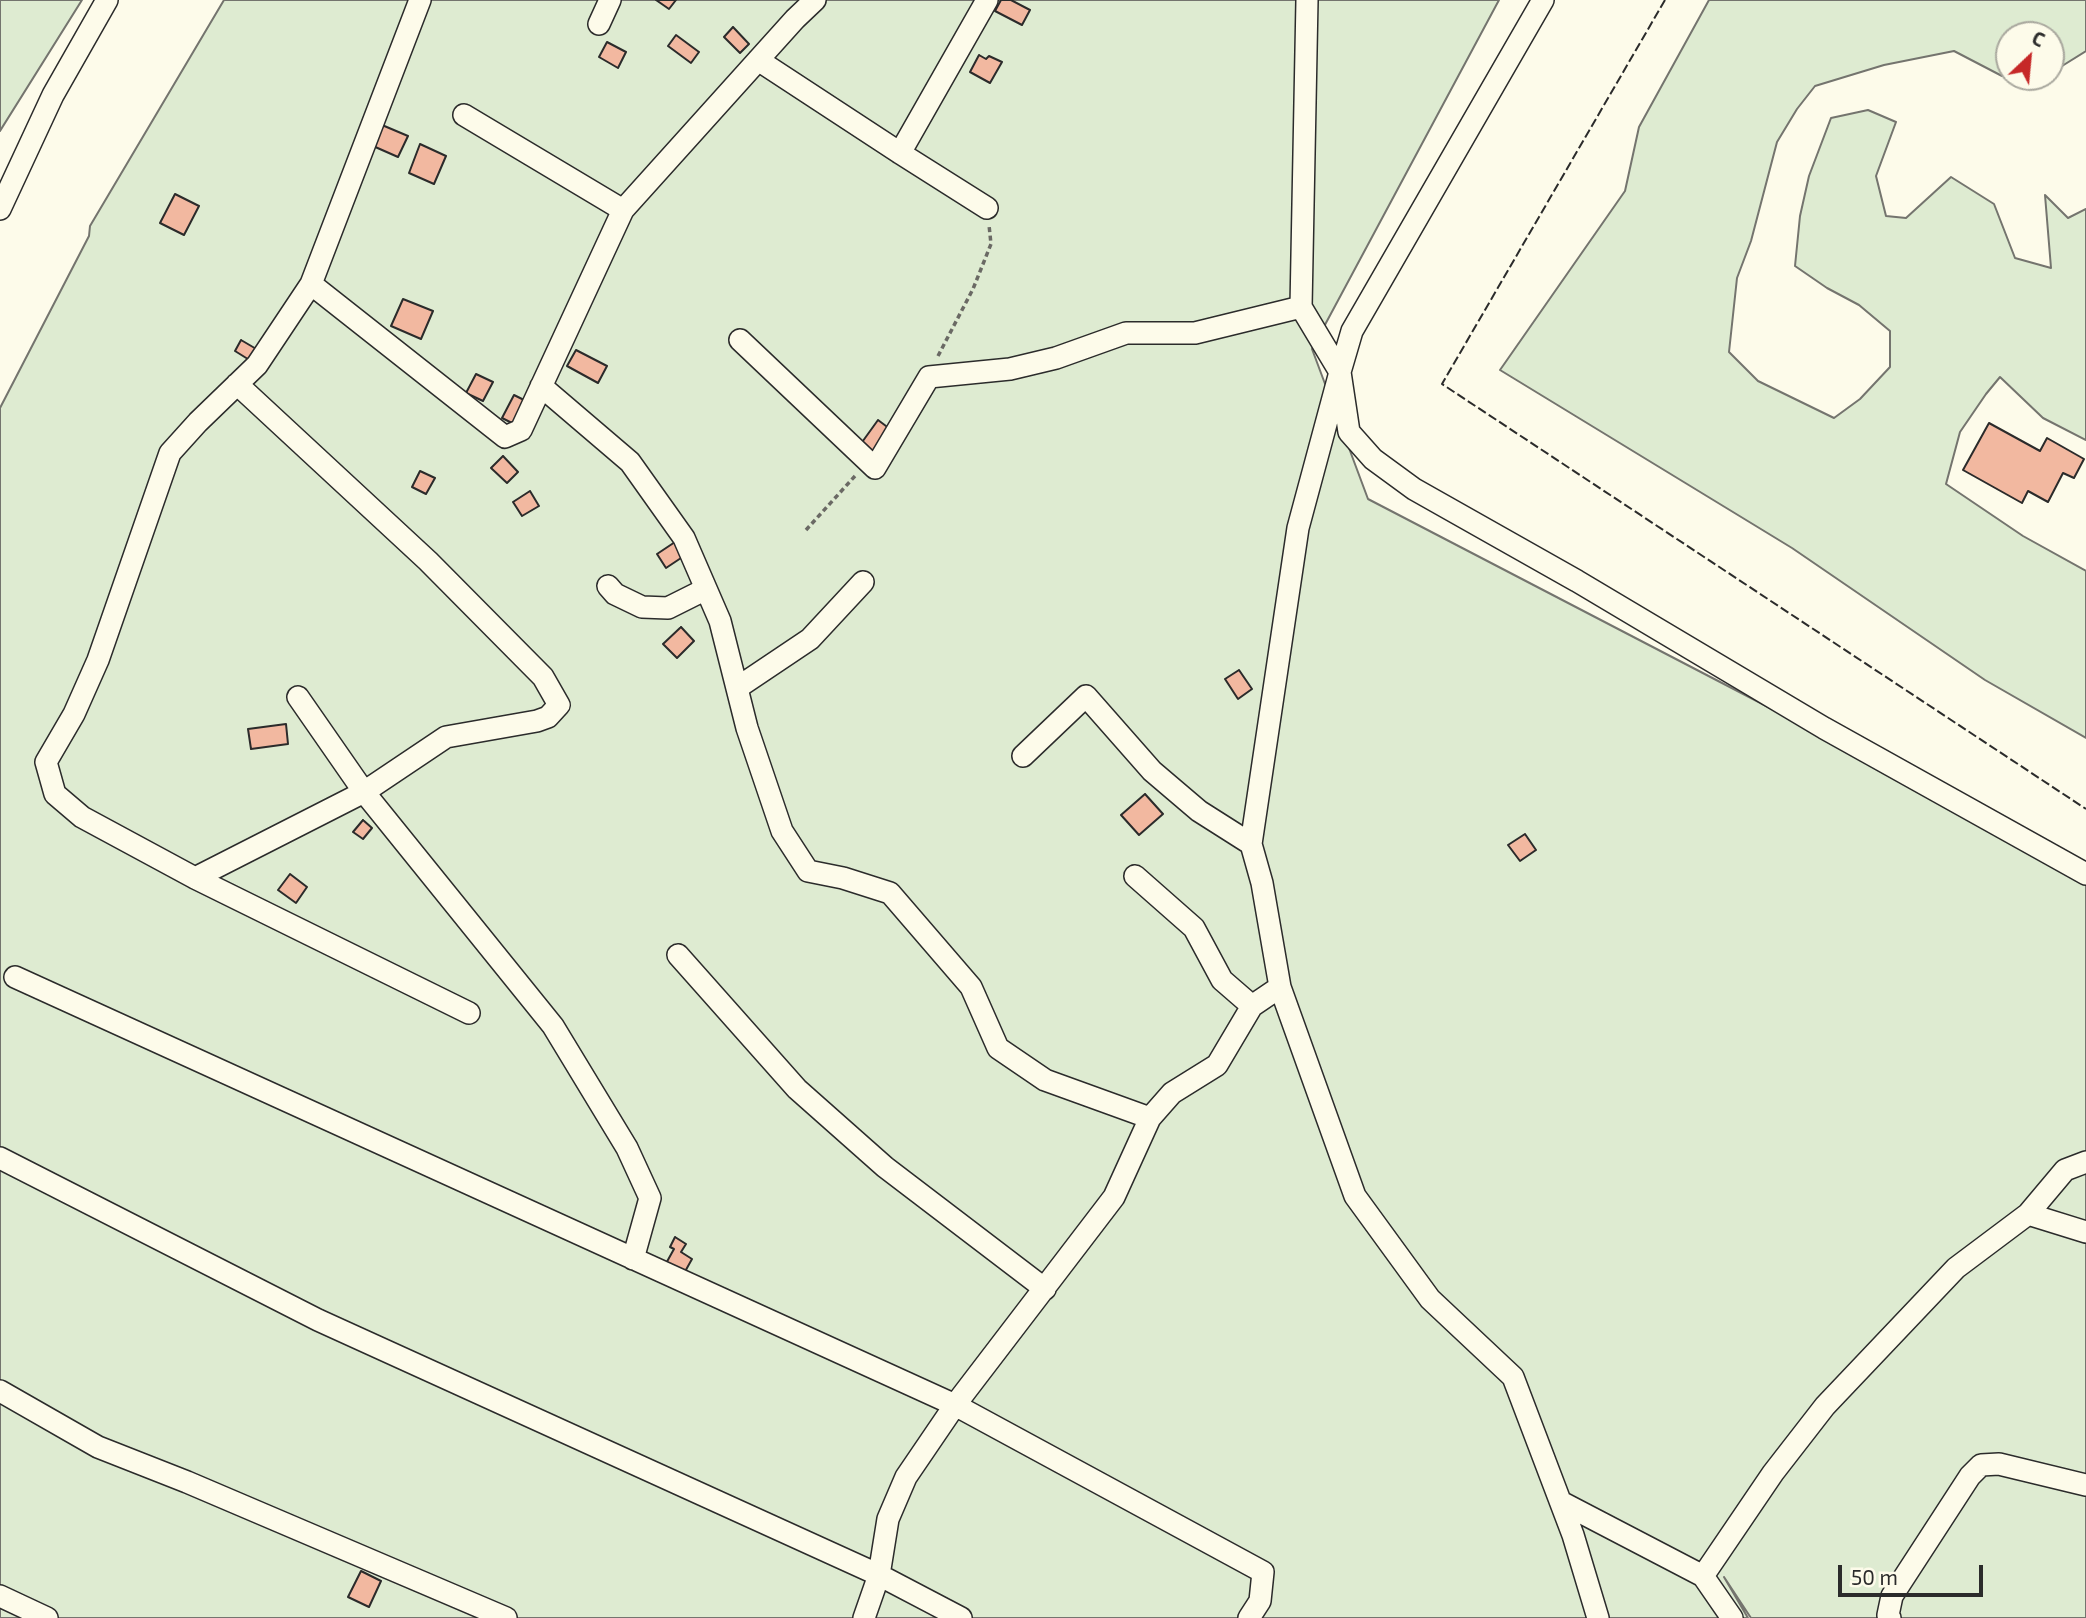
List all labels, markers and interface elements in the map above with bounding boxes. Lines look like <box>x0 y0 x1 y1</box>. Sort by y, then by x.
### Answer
north arrow <box>1995 21 2065 91</box>
text: С <box>2028 26 2049 51</box>
scale bar <box>1841 1552 1986 1596</box>
text: 50 m <box>1851 1564 1898 1589</box>

